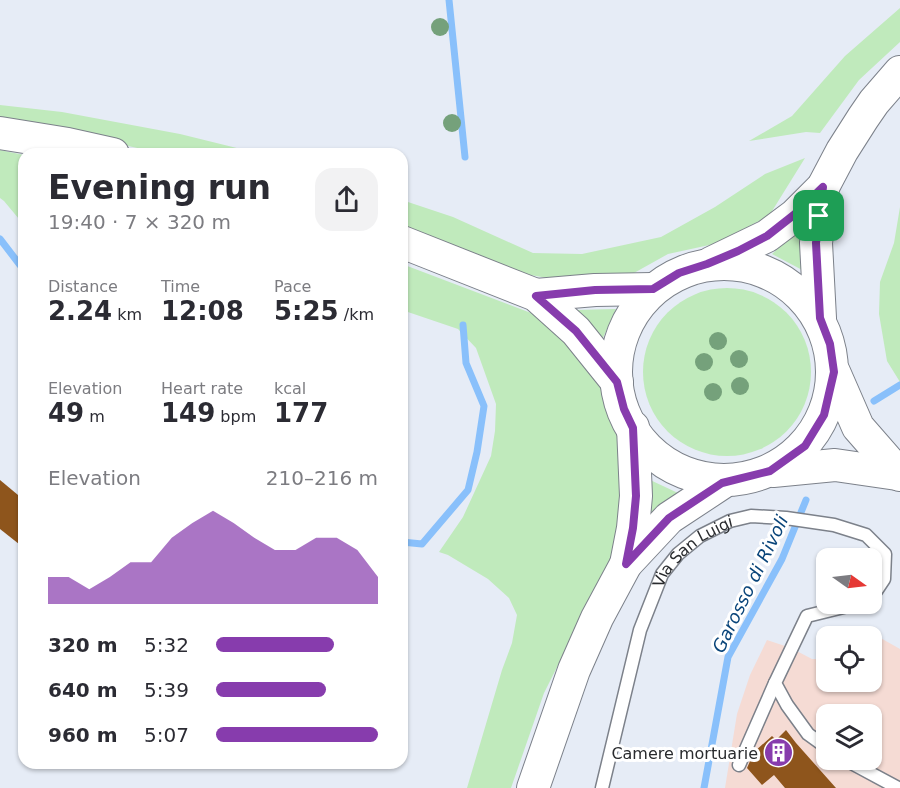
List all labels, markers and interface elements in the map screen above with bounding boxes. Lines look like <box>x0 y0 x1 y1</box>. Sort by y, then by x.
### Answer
text: Evening run <box>48 168 271 207</box>
button: share <box>315 168 378 231</box>
pin <box>793 190 844 241</box>
icon: arrive <box>802 199 835 232</box>
text: 19:40 · 7 × 320 m <box>48 210 231 234</box>
text: Distance <box>48 277 118 296</box>
text: Time <box>161 277 200 296</box>
text: Pace <box>274 277 311 296</box>
text: 2.24 <box>48 296 112 326</box>
text: 12:08 <box>161 296 244 326</box>
text: 5:25 <box>274 296 339 326</box>
text: km <box>112 305 142 324</box>
text: /km <box>339 305 374 324</box>
text: Elevation <box>48 379 122 398</box>
text: Heart rate <box>161 379 243 398</box>
text: kcal <box>274 379 306 398</box>
text: 49 <box>48 398 84 428</box>
text: 149 <box>161 398 215 428</box>
text: 177 <box>274 398 328 428</box>
text: m <box>84 407 105 426</box>
text: bpm <box>215 407 256 426</box>
text: Elevation <box>48 466 141 490</box>
text: 210–216 m <box>266 466 378 490</box>
street label: Via San Luigi <box>648 511 734 590</box>
water label: Garosso di Rivoli <box>708 512 792 656</box>
north arrow <box>816 548 882 614</box>
map controls <box>816 548 882 770</box>
button: locate <box>816 626 882 692</box>
text: 320 m <box>48 633 118 657</box>
text: 5:32 <box>144 633 189 657</box>
text: 640 m <box>48 678 118 702</box>
text: 5:39 <box>144 678 189 702</box>
button: layers <box>816 704 882 770</box>
text: 960 m <box>48 723 118 747</box>
text: 5:07 <box>144 723 189 747</box>
building icon: Camere mortuarie <box>763 737 795 769</box>
place label: Camere mortuarie <box>611 744 758 763</box>

